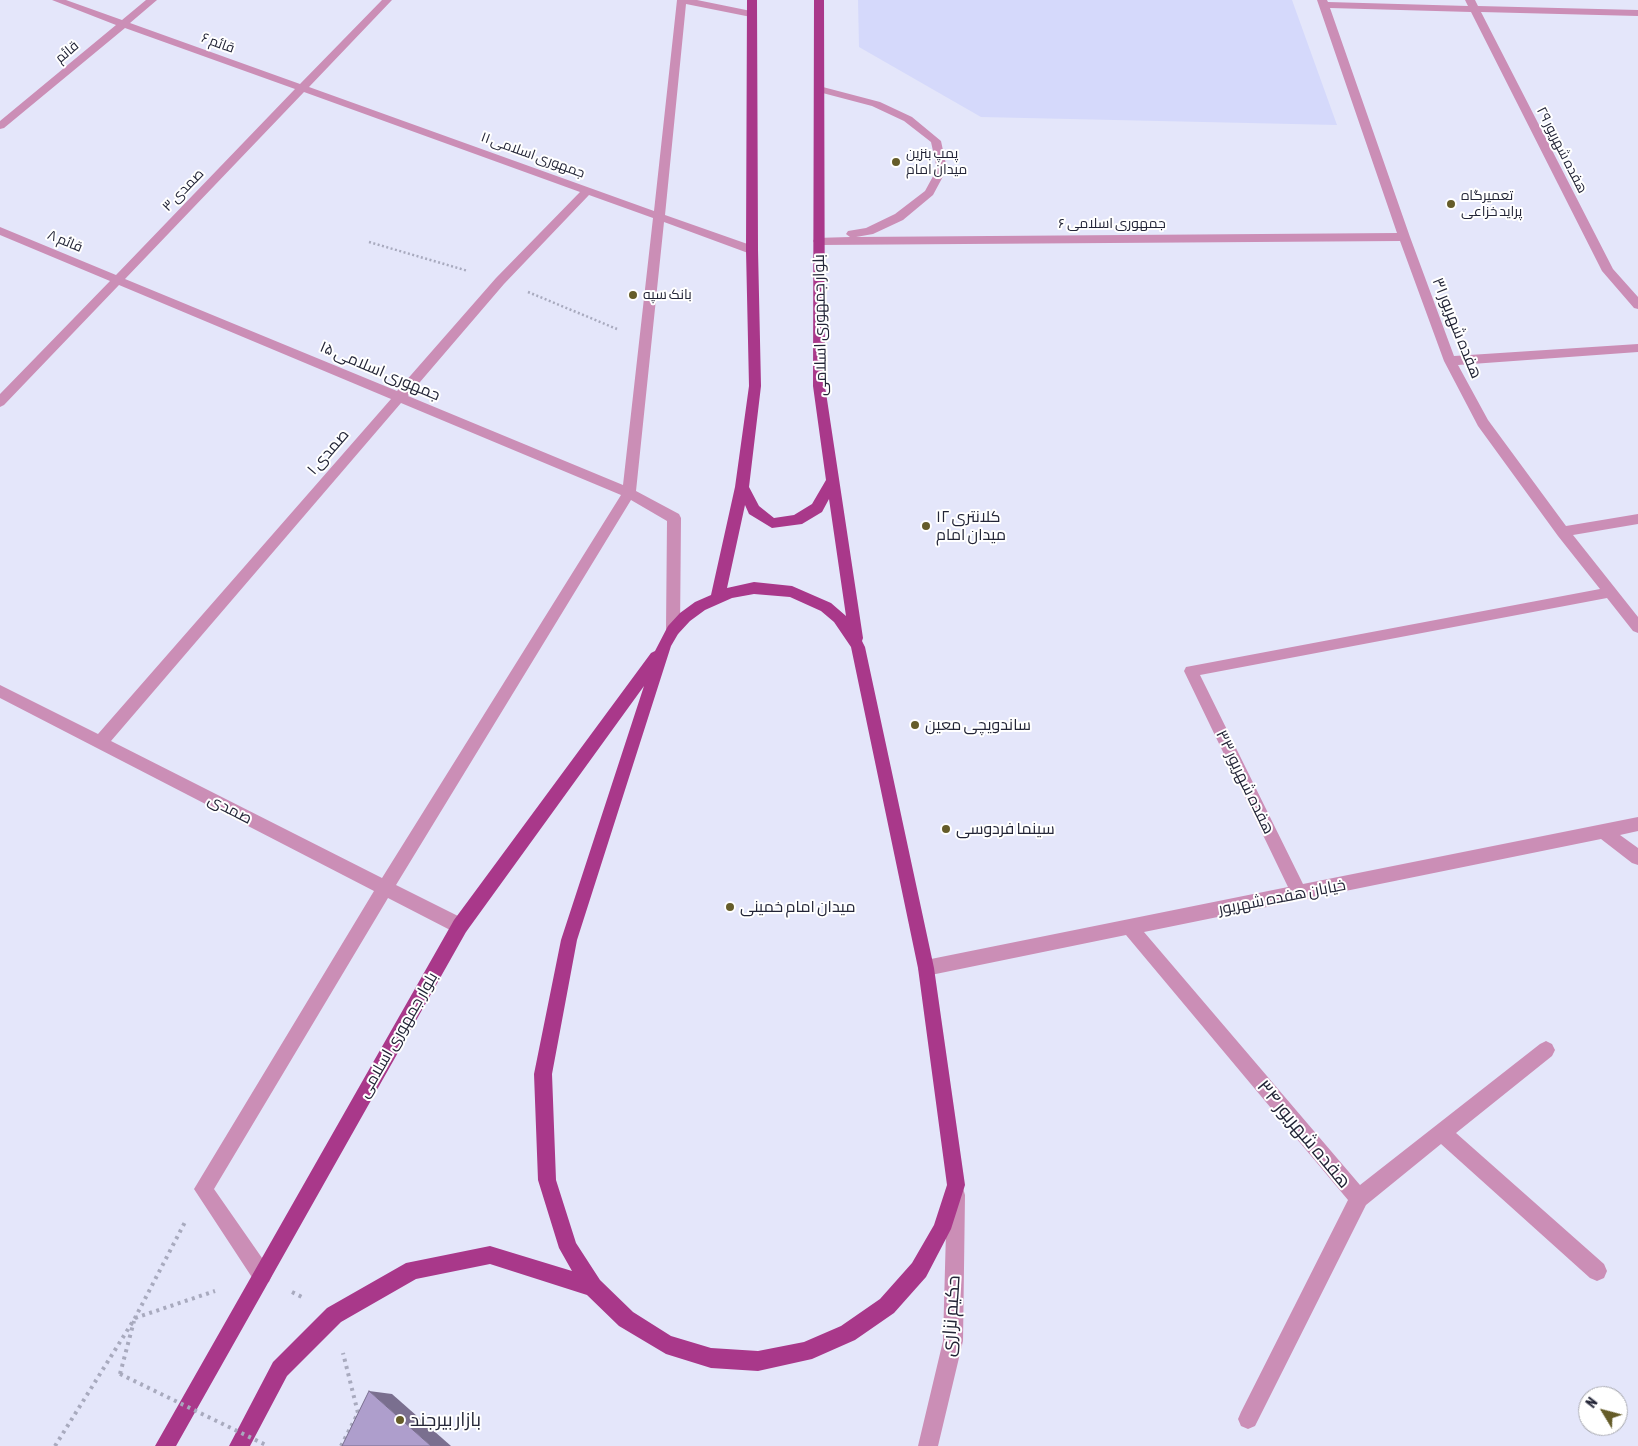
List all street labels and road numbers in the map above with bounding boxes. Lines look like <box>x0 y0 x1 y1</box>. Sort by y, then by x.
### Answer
street label: قائم ۶ <box>199 29 237 57</box>
street label: قائم <box>52 37 82 67</box>
street label: هفده شهریور ۲۹ <box>1533 104 1591 196</box>
street label: جمهوری اسلامی ۱۱ <box>479 128 587 182</box>
street label: صمدی ۳ <box>159 165 207 215</box>
street label: جمهوری اسلامی ۶ <box>1058 216 1166 232</box>
street label: قائم ۸ <box>45 226 85 256</box>
street label: بلوار جمهوری اسلامی <box>809 254 831 396</box>
street label: هفده شهریور ۳۱ <box>1428 275 1486 381</box>
street label: جمهوری اسلامی ۱۵ <box>317 337 443 405</box>
street label: صمدی ۱ <box>303 425 353 479</box>
street label: هفده شهریور ۳۳ <box>1212 727 1278 837</box>
street label: صمدی <box>205 790 255 828</box>
street label: خیابان هفده شهریور <box>1217 875 1347 919</box>
street label: بلوار جمهوری اسلامی <box>354 969 442 1101</box>
street label: هفده شهریور ۳۴ <box>1252 1075 1356 1193</box>
street label: حکیم نزاری <box>937 1274 965 1358</box>

